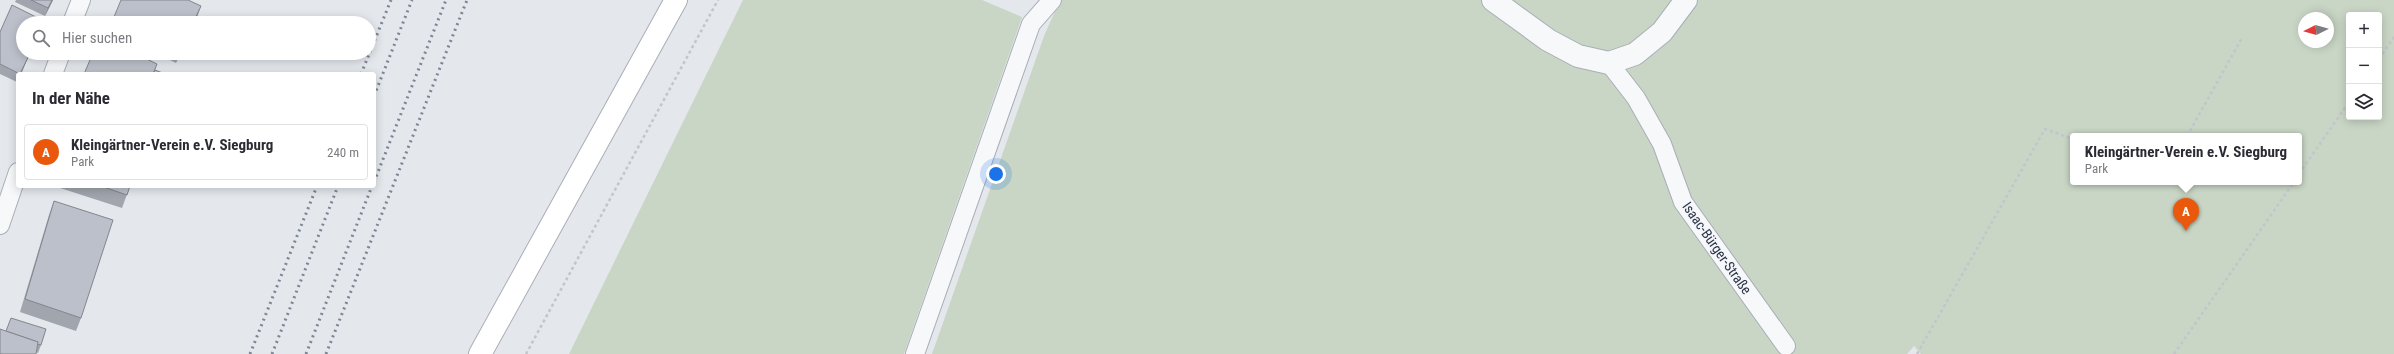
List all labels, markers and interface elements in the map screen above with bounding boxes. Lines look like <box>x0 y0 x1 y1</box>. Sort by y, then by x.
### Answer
north arrow <box>2298 12 2334 48</box>
map controls <box>2346 12 2382 120</box>
button: + <box>2346 12 2382 48</box>
search box <box>16 16 376 60</box>
icon: search <box>30 27 52 49</box>
text: Hier suchen <box>62 29 132 47</box>
button: − <box>2346 48 2382 84</box>
button: layers <box>2346 84 2382 120</box>
text: In der Nähe <box>32 88 110 108</box>
popup <box>2070 133 2302 185</box>
text: Kleingärtner-Verein e.V. Siegburg <box>71 136 273 154</box>
text: Kleingärtner-Verein e.V. Siegburg <box>2085 143 2287 161</box>
text: A <box>42 145 50 160</box>
text: 240 m <box>327 145 359 160</box>
text: Park <box>71 154 94 169</box>
text: Park <box>2085 161 2108 176</box>
your location <box>986 164 1006 184</box>
pin: A <box>2173 198 2199 231</box>
street label: Isaac-Bürger-Straße <box>1679 199 1755 298</box>

